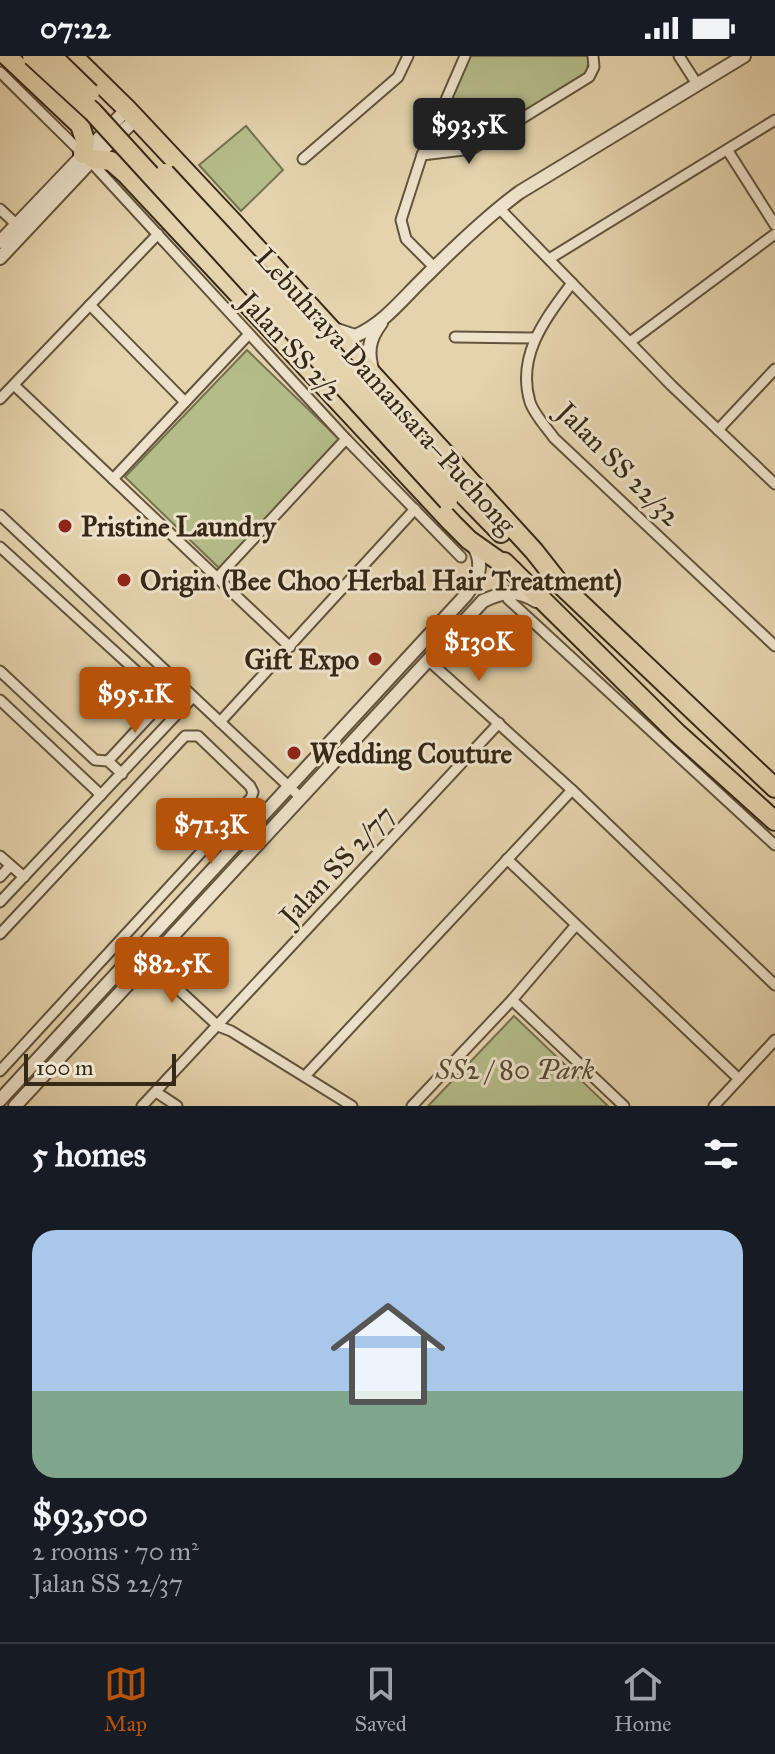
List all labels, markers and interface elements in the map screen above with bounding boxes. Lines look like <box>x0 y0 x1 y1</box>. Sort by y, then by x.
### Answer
text: 07:22 <box>40 10 111 46</box>
pin: $93.5K <box>404 98 534 166</box>
text: $93.5K <box>431 108 507 140</box>
street label: Lebuhraya Damansara–Puchong <box>248 241 525 542</box>
street label: Jalan SS 2/2 <box>230 282 350 408</box>
street label: Jalan SS 22/32 <box>547 392 689 534</box>
place label: Pristine Laundry <box>81 509 277 544</box>
marker: Pristine Laundry <box>56 517 74 535</box>
place label: Origin (Bee Choo Herbal Hair Treatment) <box>140 563 622 598</box>
marker: Origin (Bee Choo Herbal Hair Treatment) <box>115 571 133 589</box>
pin: $130K <box>423 615 535 683</box>
text: $130K <box>444 625 514 657</box>
place label: Gift Expo <box>245 642 359 677</box>
marker: Gift Expo <box>366 650 384 668</box>
pin: $95.1K <box>70 667 200 735</box>
text: $95.1K <box>97 677 173 709</box>
place label: Wedding Couture <box>310 736 513 771</box>
marker: Wedding Couture <box>285 744 303 762</box>
street label: Jalan SS 2/77 <box>270 797 402 935</box>
pin: $71.3K <box>146 798 276 866</box>
text: $71.3K <box>174 808 248 840</box>
pin: $82.5K <box>107 937 237 1005</box>
text: $82.5K <box>133 947 211 979</box>
scale bar <box>24 1050 176 1086</box>
park label: SS2 / 80 Park <box>434 1052 595 1087</box>
text: 100 m <box>36 1054 93 1081</box>
icon: filters <box>699 1132 743 1176</box>
text: 5 homes <box>32 1134 146 1175</box>
icon: home <box>316 1282 460 1426</box>
text: $93,500 <box>32 1494 148 1535</box>
text: 2 rooms · 70 m² <box>32 1535 199 1567</box>
text: Jalan SS 22/37 <box>32 1567 183 1599</box>
tab: Map <box>104 1662 148 1737</box>
tab: Saved <box>355 1662 407 1737</box>
tab: Home <box>614 1662 671 1737</box>

